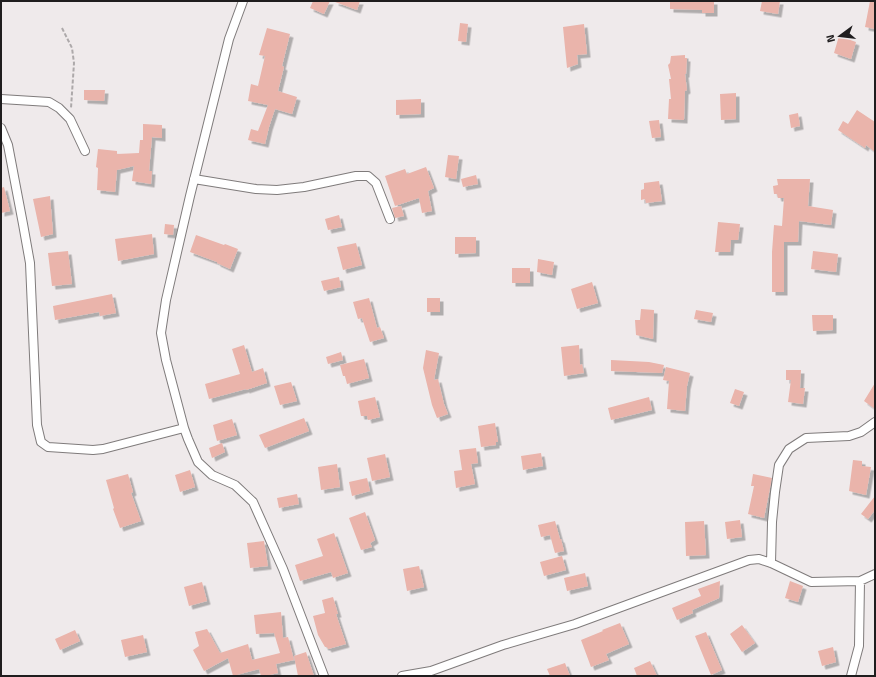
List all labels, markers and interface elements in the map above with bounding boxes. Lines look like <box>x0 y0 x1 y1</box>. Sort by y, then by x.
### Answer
north arrow <box>820 16 860 56</box>
text: N <box>822 33 839 44</box>

